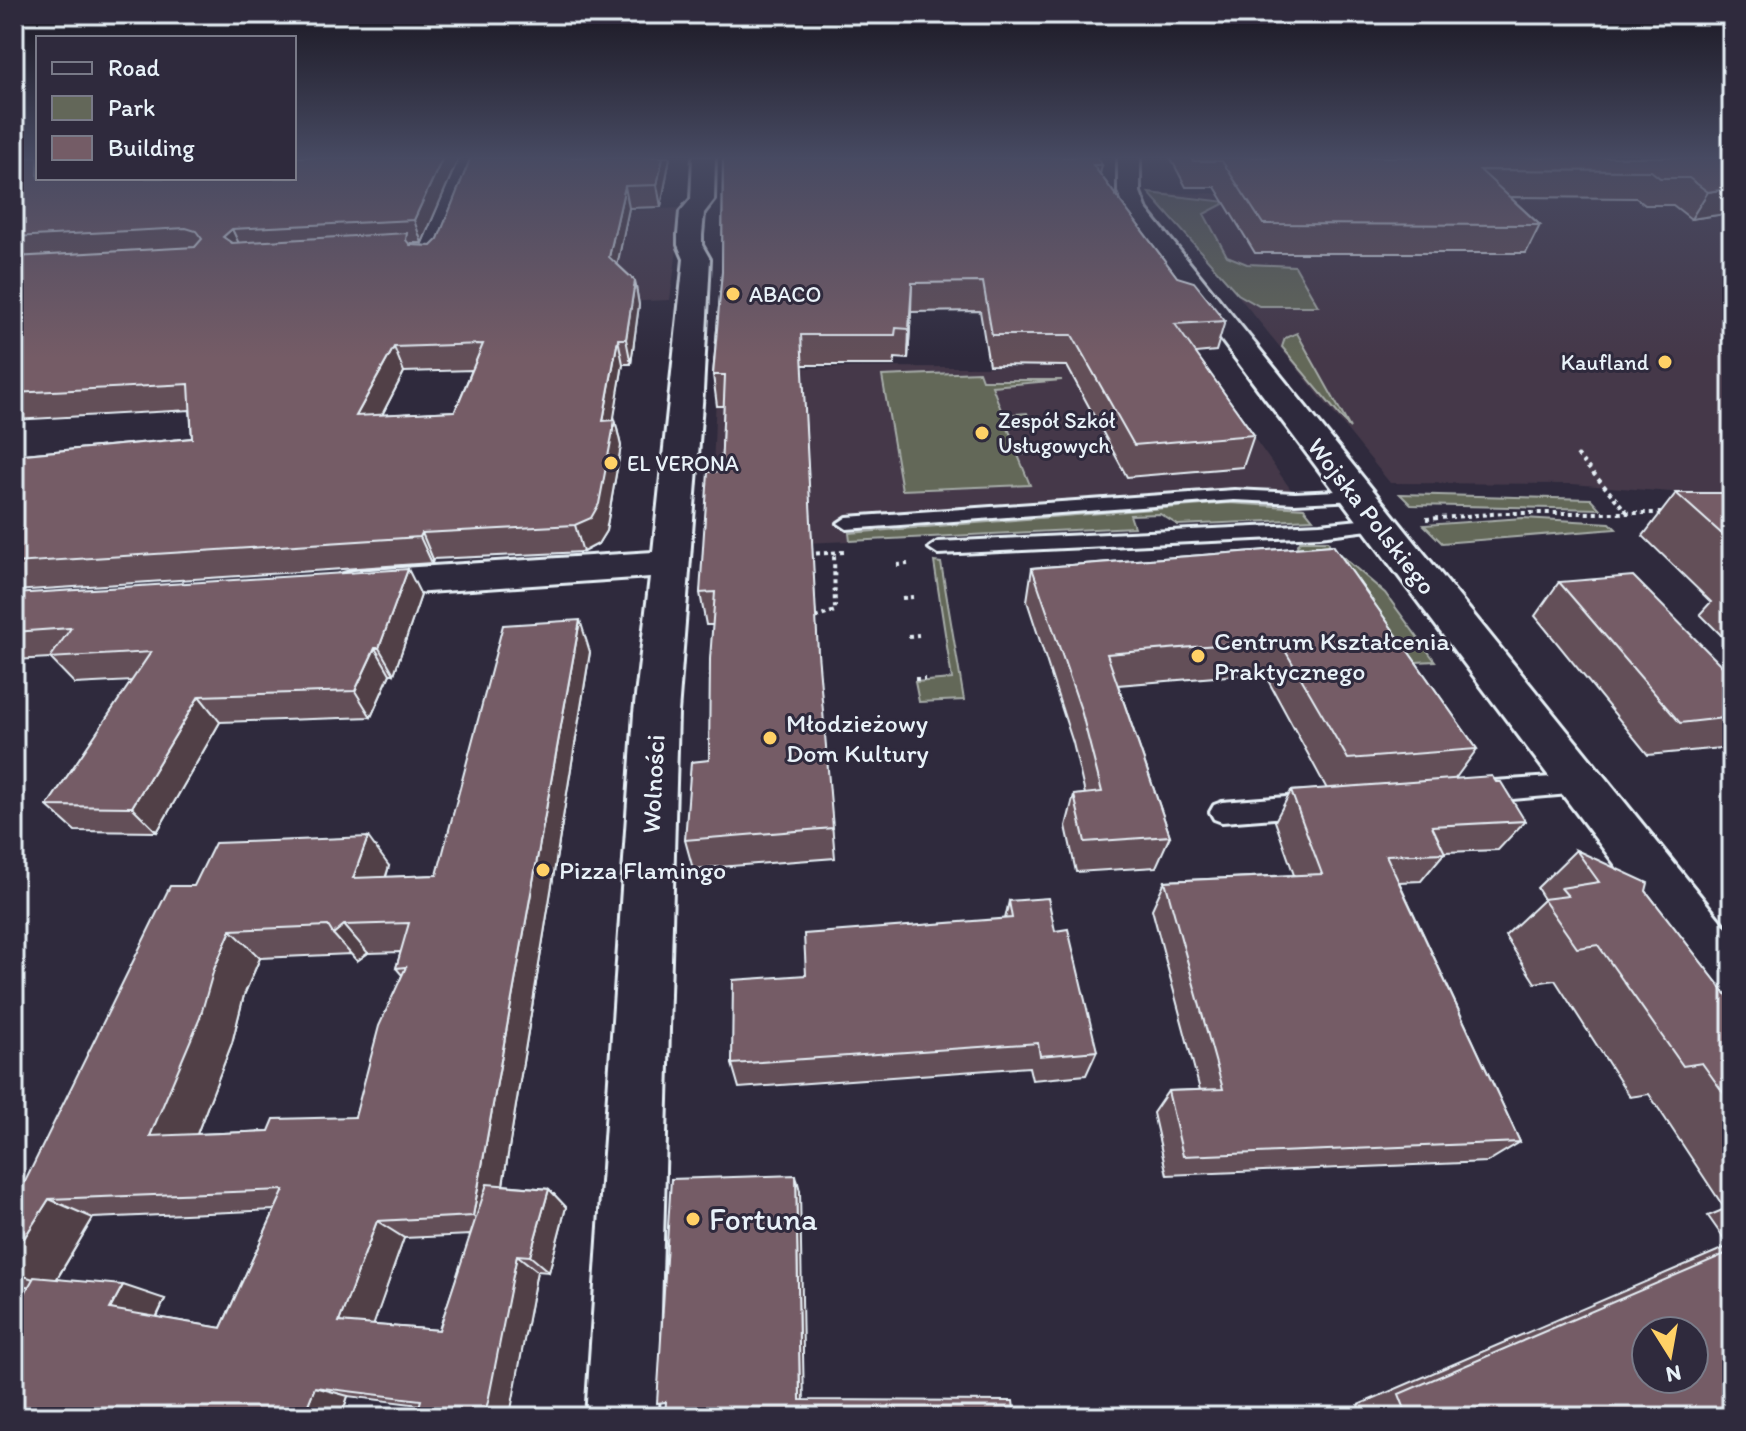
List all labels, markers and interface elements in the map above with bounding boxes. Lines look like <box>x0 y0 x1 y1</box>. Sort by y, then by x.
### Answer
legend <box>36 36 296 180</box>
text: Road <box>108 53 160 82</box>
text: Park <box>108 93 155 122</box>
text: Building <box>108 133 195 162</box>
place label: ABACO <box>749 281 821 308</box>
marker: ABACO <box>724 285 742 303</box>
place label: Kaufland <box>1561 349 1649 376</box>
marker: Kaufland <box>1656 353 1674 371</box>
place label: Zespół Szkół Usługowych <box>998 407 1116 459</box>
marker: Zespół Szkół Usługowych <box>973 424 991 442</box>
street label: Wojska Polskiego <box>1301 431 1443 601</box>
place label: EL VERONA <box>627 450 739 477</box>
marker: EL VERONA <box>602 454 620 472</box>
place label: Centrum Kształcenia Praktycznego <box>1214 625 1450 687</box>
marker: Centrum Kształcenia Praktycznego <box>1189 647 1207 665</box>
place label: Młodzieżowy Dom Kultury <box>786 707 929 769</box>
marker: Młodzieżowy Dom Kultury <box>761 729 779 747</box>
street label: Wolności <box>634 734 672 834</box>
place label: Pizza Flamingo <box>559 854 726 886</box>
marker: Pizza Flamingo <box>534 861 552 879</box>
place label: Fortuna <box>709 1200 818 1238</box>
marker: Fortuna <box>684 1210 702 1228</box>
north arrow <box>1630 1315 1710 1395</box>
text: N <box>1664 1359 1684 1389</box>

